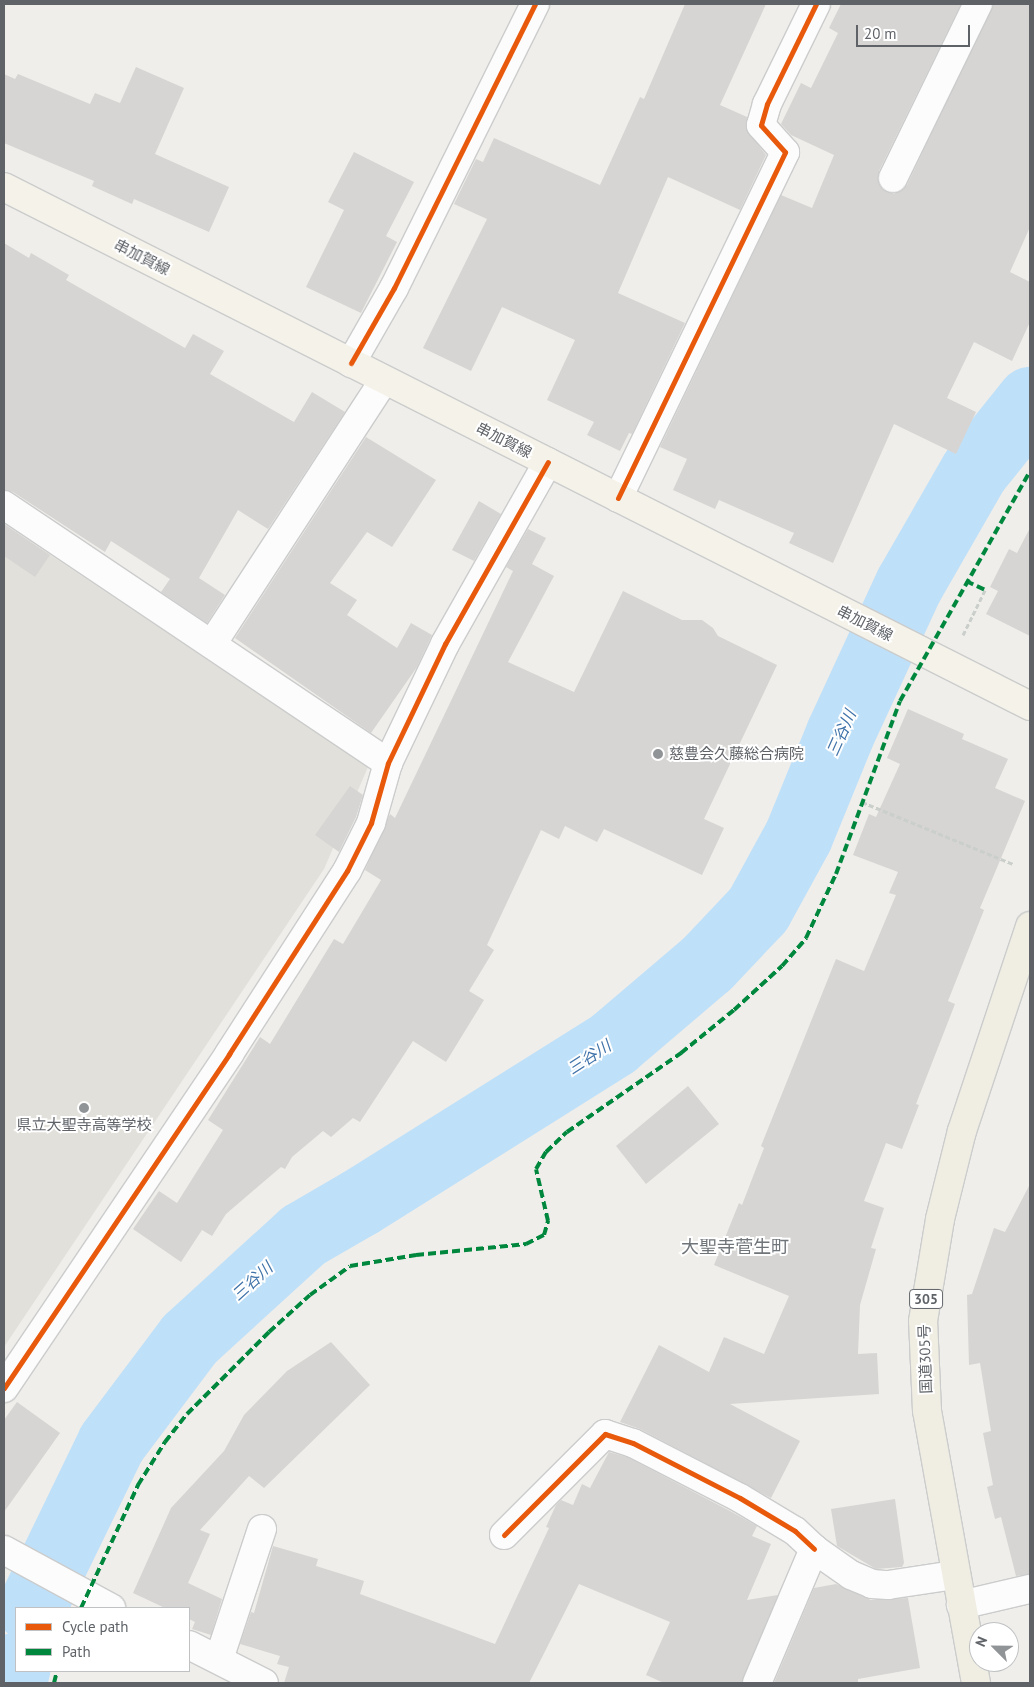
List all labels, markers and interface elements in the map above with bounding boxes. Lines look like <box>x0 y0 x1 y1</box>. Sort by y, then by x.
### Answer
scale bar <box>859 15 973 47</box>
text: 20 m <box>864 24 897 43</box>
street label: 串加賀線 <box>111 235 173 279</box>
street label: 串加賀線 <box>473 418 535 462</box>
street label: 串加賀線 <box>834 601 896 645</box>
water label: 三谷川 <box>822 707 860 759</box>
place label: 慈豊会久藤総合病院 <box>669 745 804 763</box>
marker: 慈豊会久藤総合病院 <box>651 747 665 761</box>
water label: 三谷川 <box>564 1036 614 1078</box>
marker: 県立大聖寺高等学校 <box>78 1102 90 1114</box>
place label: 県立大聖寺高等学校 <box>17 1116 151 1134</box>
district label: 大聖寺菅生町 <box>681 1236 789 1258</box>
water label: 三谷川 <box>228 1258 276 1304</box>
road number: 305 <box>908 1288 944 1310</box>
street label: 国道305号 <box>915 1324 935 1394</box>
legend <box>15 1607 190 1672</box>
text: Cycle path <box>62 1617 128 1636</box>
north arrow <box>969 1622 1019 1672</box>
text: N <box>971 1634 991 1649</box>
text: Path <box>62 1642 91 1661</box>

